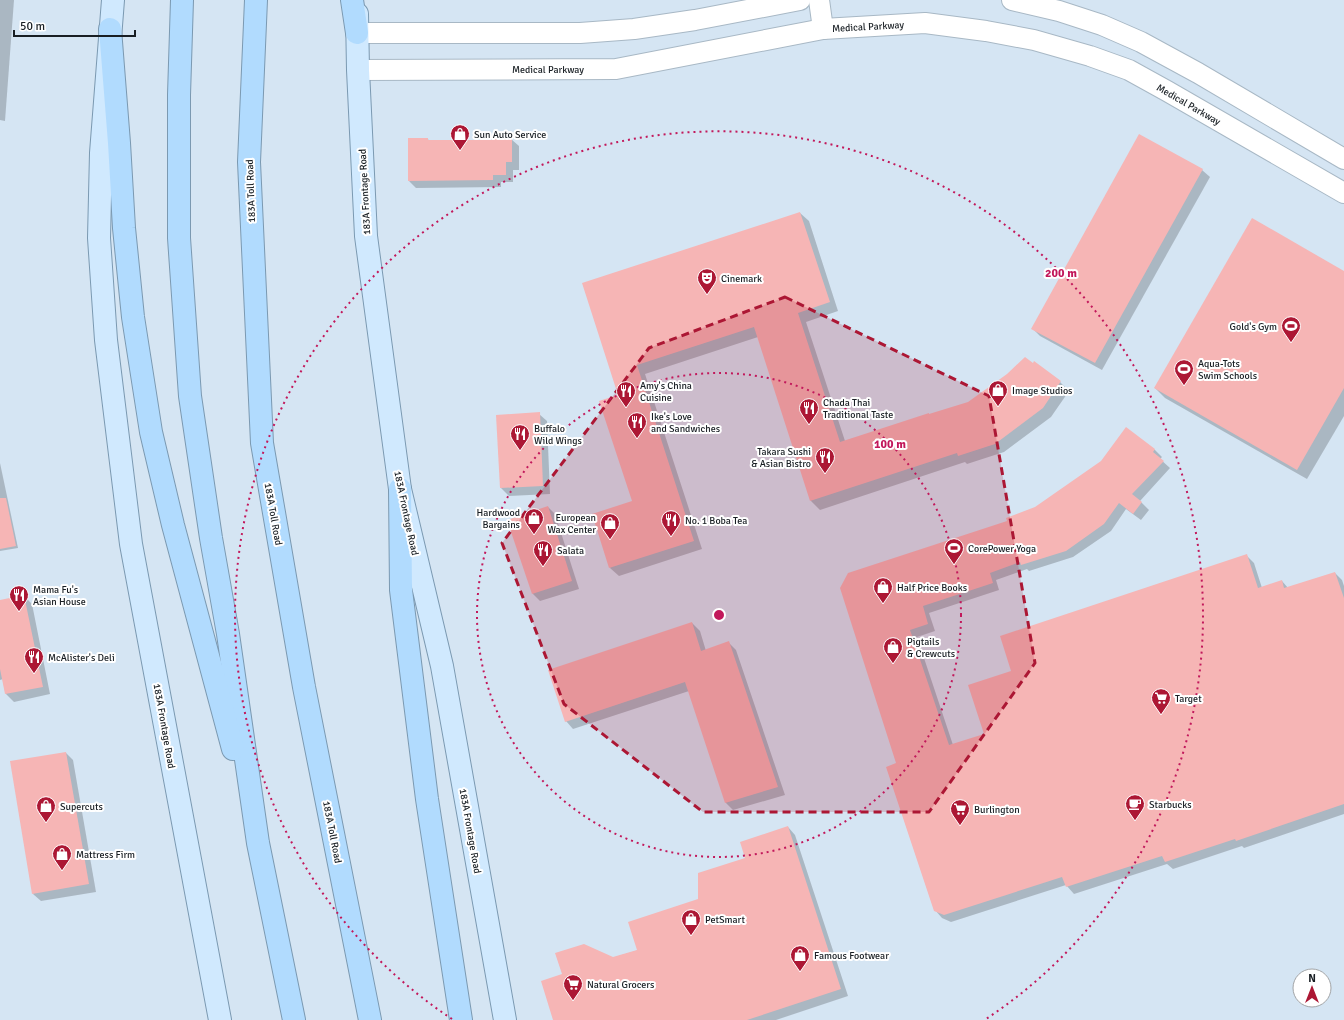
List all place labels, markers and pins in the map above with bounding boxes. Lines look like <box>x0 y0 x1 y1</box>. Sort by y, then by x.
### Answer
shop icon: Sun Auto Service <box>449 123 471 151</box>
place label: Sun Auto Service <box>474 129 546 141</box>
theatre icon: Cinemark <box>696 267 718 295</box>
place label: Cinemark <box>721 273 762 285</box>
sports icon: Gold's Gym <box>1280 315 1302 343</box>
place label: Gold's Gym <box>1230 321 1277 333</box>
sports icon: Aqua-Tots Swim Schools <box>1173 358 1195 386</box>
place label: Aqua-Tots Swim Schools <box>1198 358 1258 382</box>
shop icon: Image Studios <box>987 379 1009 407</box>
restaurant icon: Amy's China Cuisine <box>615 380 637 408</box>
place label: Amy's China Cuisine <box>640 380 692 404</box>
place label: Image Studios <box>1012 385 1073 397</box>
restaurant icon: Chada Thai Traditional Taste <box>798 397 820 425</box>
place label: Chada Thai Traditional Taste <box>823 397 893 421</box>
restaurant icon: Ike's Love and Sandwiches <box>626 411 648 439</box>
place label: Ike's Love and Sandwiches <box>651 411 721 435</box>
restaurant icon: Buffalo Wild Wings <box>509 423 531 451</box>
place label: Buffalo Wild Wings <box>534 423 583 447</box>
place label: Takara Sushi & Asian Bistro <box>751 446 811 470</box>
restaurant icon: Takara Sushi & Asian Bistro <box>814 446 836 474</box>
place label: Hardwood Bargains <box>477 507 521 531</box>
shop icon: Hardwood Bargains <box>523 507 545 535</box>
restaurant icon: No. 1 Boba Tea <box>660 509 682 537</box>
place label: European Wax Center <box>547 512 596 536</box>
shop icon: European Wax Center <box>599 512 621 540</box>
place label: No. 1 Boba Tea <box>685 515 747 527</box>
sports icon: CorePower Yoga <box>943 537 965 565</box>
restaurant icon: Salata <box>532 539 554 567</box>
place label: CorePower Yoga <box>968 543 1036 555</box>
place label: Salata <box>557 545 584 557</box>
shop icon: Half Price Books <box>872 576 894 604</box>
place label: Half Price Books <box>897 582 968 594</box>
restaurant icon: Mama Fu's Asian House <box>8 584 30 612</box>
place label: Mama Fu's Asian House <box>33 584 86 608</box>
centre of rings <box>712 608 726 622</box>
shop icon: Pigtails & Crewcuts <box>882 636 904 664</box>
place label: Pigtails & Crewcuts <box>907 636 956 660</box>
restaurant icon: McAlister's Deli <box>23 646 45 674</box>
place label: McAlister's Deli <box>48 652 115 664</box>
supermarket icon: Target <box>1150 687 1172 715</box>
place label: Target <box>1175 693 1202 705</box>
cafe icon: Starbucks <box>1124 793 1146 821</box>
shop icon: Supercuts <box>35 795 57 823</box>
supermarket icon: Burlington <box>949 798 971 826</box>
place label: Starbucks <box>1149 799 1192 811</box>
place label: Supercuts <box>60 801 104 813</box>
place label: Burlington <box>974 804 1020 816</box>
shop icon: Mattress Firm <box>51 843 73 871</box>
place label: Mattress Firm <box>76 849 135 861</box>
shop icon: PetSmart <box>680 908 702 936</box>
place label: PetSmart <box>705 914 745 926</box>
shop icon: Famous Footwear <box>789 944 811 972</box>
place label: Famous Footwear <box>814 950 889 962</box>
supermarket icon: Natural Grocers <box>562 973 584 1001</box>
place label: Natural Grocers <box>587 979 655 991</box>

